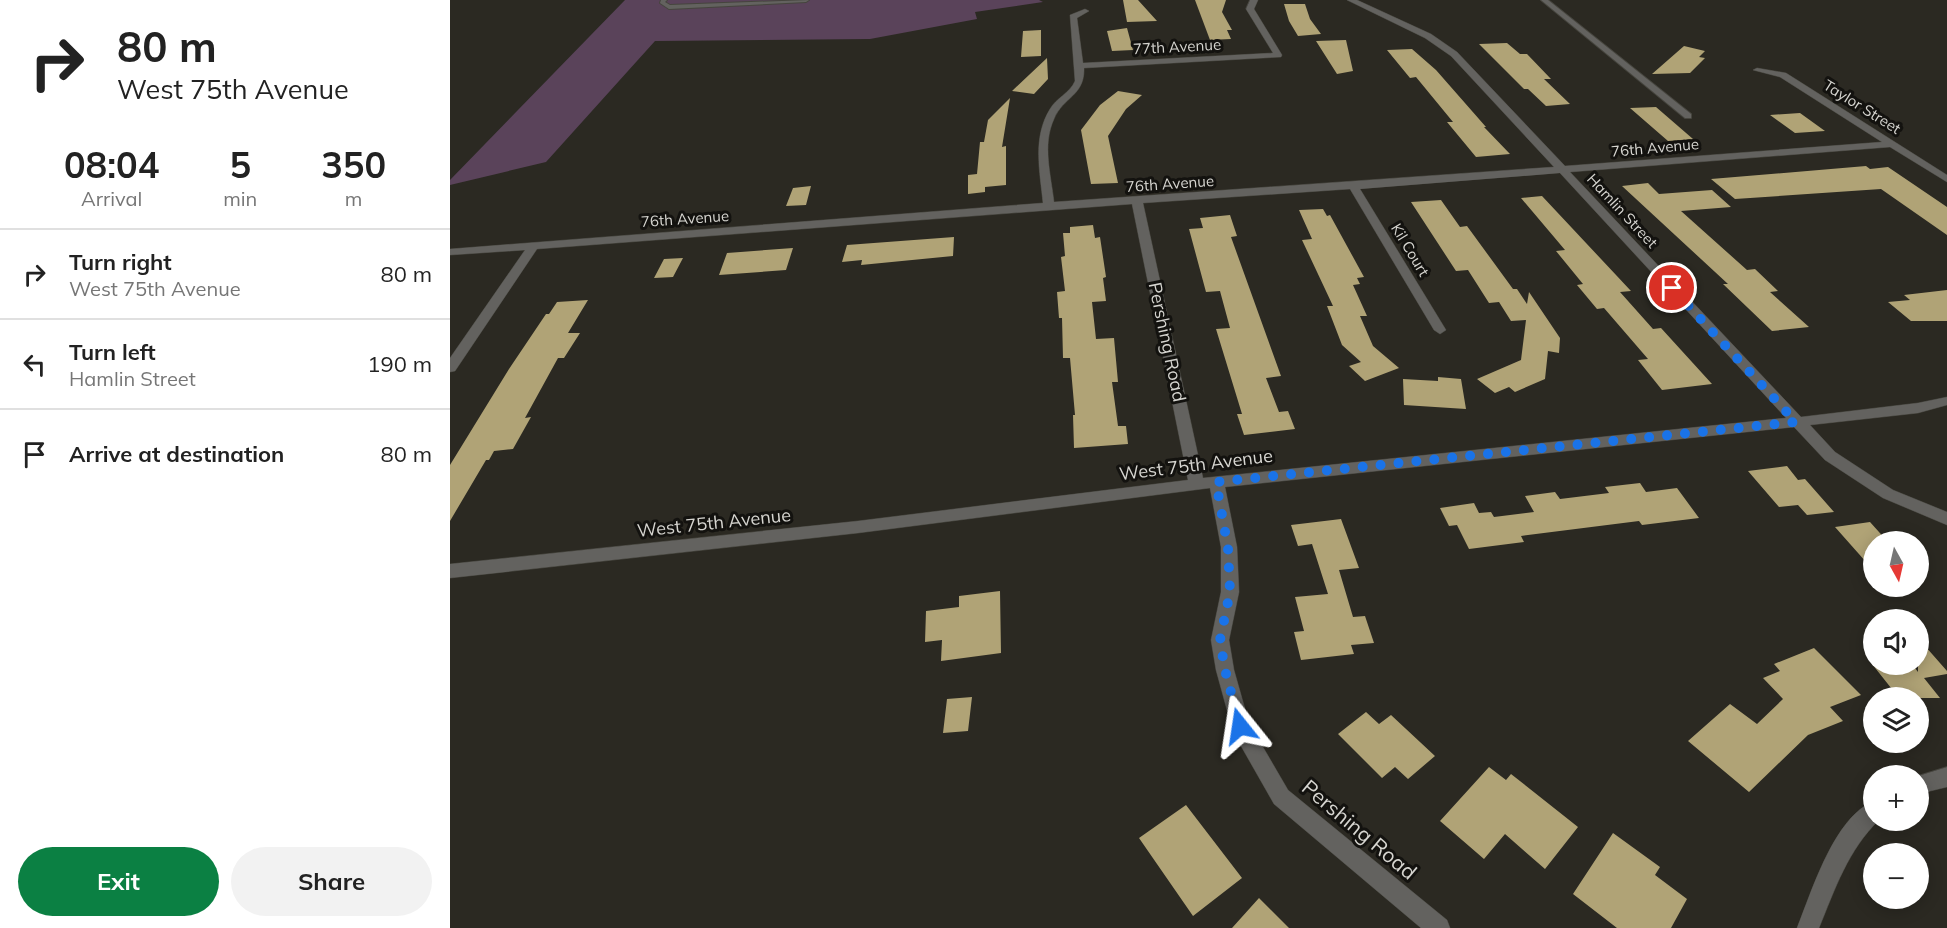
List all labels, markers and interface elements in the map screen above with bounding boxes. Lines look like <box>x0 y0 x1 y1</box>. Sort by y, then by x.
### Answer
text: 80 m <box>117 20 217 73</box>
icon: right <box>18 24 96 102</box>
street label: 77th Avenue <box>1132 35 1222 58</box>
text: West 75th Avenue <box>117 72 349 106</box>
street label: Taylor Street <box>1820 75 1905 138</box>
street label: 76th Avenue <box>1610 134 1700 161</box>
text: 08:04 <box>64 142 159 187</box>
text: 5 <box>229 142 251 187</box>
text: 350 <box>321 142 386 187</box>
street label: Hamlin Street <box>1583 169 1662 252</box>
street label: 76th Avenue <box>1125 171 1215 196</box>
text: Arrival <box>81 186 142 211</box>
text: min <box>223 186 257 211</box>
text: m <box>345 186 362 211</box>
street label: 76th Avenue <box>640 206 730 231</box>
street label: Kil Court <box>1387 220 1434 280</box>
text: Turn right <box>69 248 172 276</box>
icon: right <box>18 258 51 291</box>
text: 80 m <box>381 260 432 288</box>
pin <box>1646 262 1697 313</box>
icon: arrive <box>1655 271 1688 304</box>
text: West 75th Avenue <box>69 276 241 301</box>
street label: Pershing Road <box>1144 280 1191 404</box>
text: Turn left <box>69 338 156 366</box>
icon: left <box>18 348 51 381</box>
text: 190 m <box>367 350 432 378</box>
text: Hamlin Street <box>69 366 196 391</box>
icon: arrive <box>18 438 51 471</box>
text: Arrive at destination <box>69 440 284 468</box>
text: 80 m <box>381 440 432 468</box>
street label: West 75th Avenue <box>1118 444 1274 485</box>
street label: West 75th Avenue <box>636 503 792 542</box>
north arrow <box>1863 531 1929 597</box>
map controls <box>1863 531 1929 909</box>
button: sound <box>1863 609 1929 675</box>
button: layers <box>1863 687 1929 753</box>
position arrow <box>1208 694 1272 758</box>
button: + <box>1863 765 1929 831</box>
street label: Pershing Road <box>1297 774 1422 885</box>
button: − <box>1863 843 1929 909</box>
button: Exit <box>18 847 219 916</box>
button: Share <box>231 847 432 916</box>

